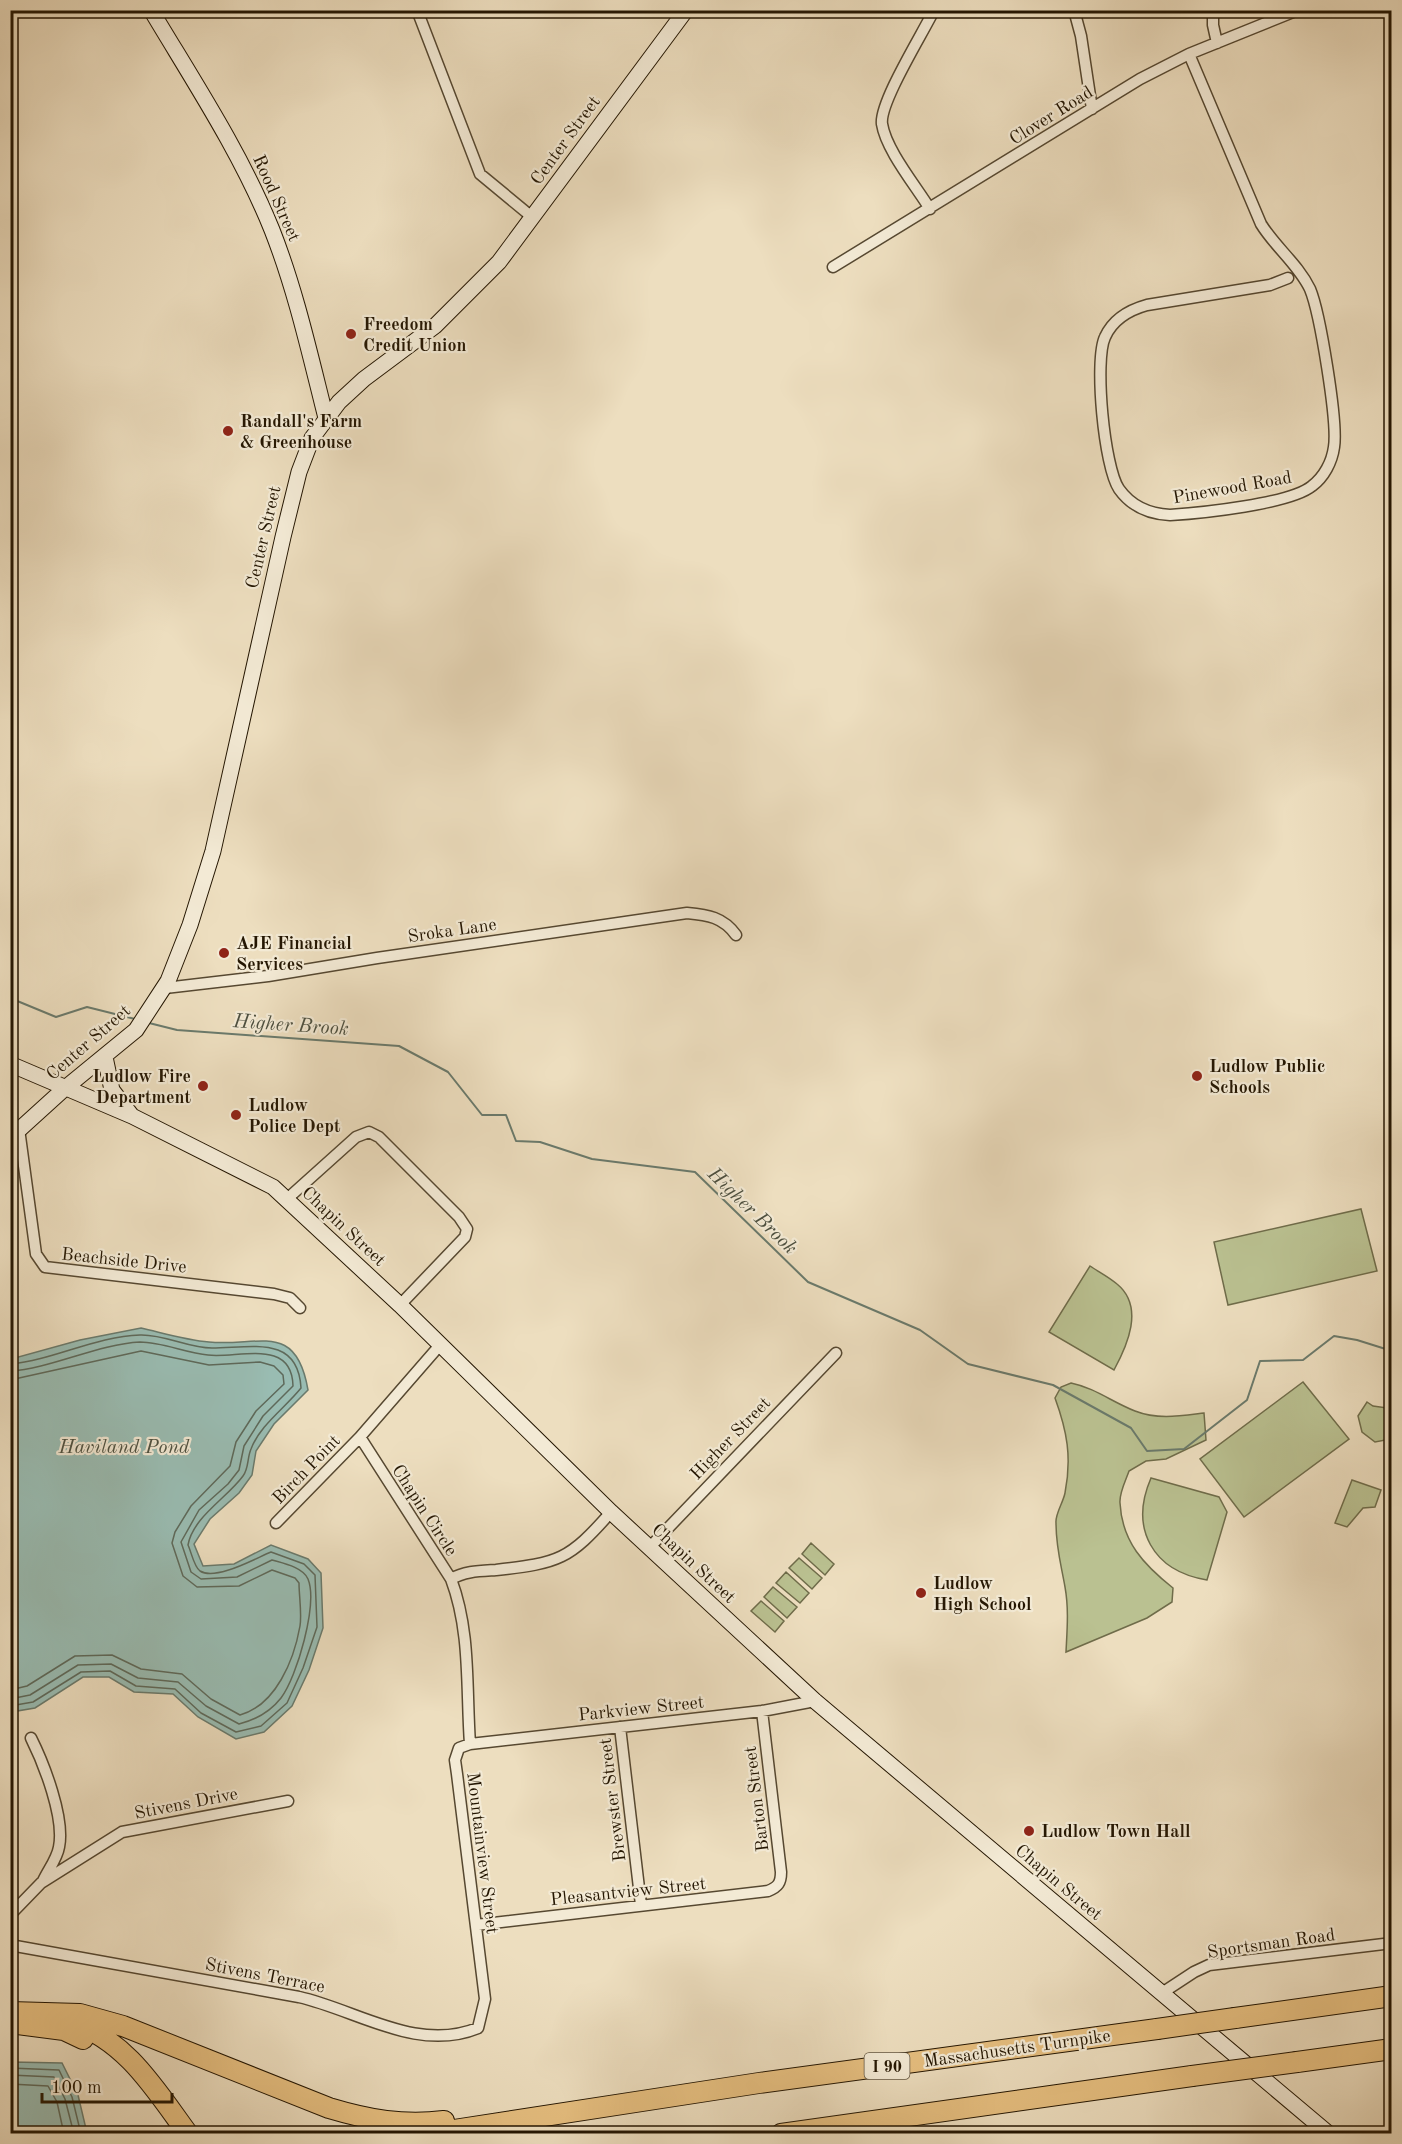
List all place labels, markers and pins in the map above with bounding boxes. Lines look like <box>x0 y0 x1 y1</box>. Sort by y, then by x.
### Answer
place label: Freedom Credit Union <box>363 316 467 355</box>
marker: Freedom Credit Union <box>344 327 358 341</box>
place label: Randall's Farm & Greenhouse <box>240 413 362 452</box>
marker: Randall's Farm & Greenhouse <box>221 424 235 438</box>
place label: AJE Financial Services <box>236 935 352 974</box>
marker: AJE Financial Services <box>217 946 231 960</box>
place label: Ludlow Public Schools <box>1209 1058 1325 1097</box>
place label: Ludlow Fire Department <box>92 1068 191 1107</box>
marker: Ludlow Public Schools <box>1190 1069 1204 1083</box>
marker: Ludlow Fire Department <box>196 1079 210 1093</box>
place label: Ludlow Police Dept <box>248 1097 341 1136</box>
marker: Ludlow Police Dept <box>229 1108 243 1122</box>
place label: Ludlow High School <box>933 1575 1032 1614</box>
marker: Ludlow High School <box>914 1586 928 1600</box>
place label: Ludlow Town Hall <box>1041 1823 1191 1841</box>
marker: Ludlow Town Hall <box>1022 1824 1036 1838</box>

